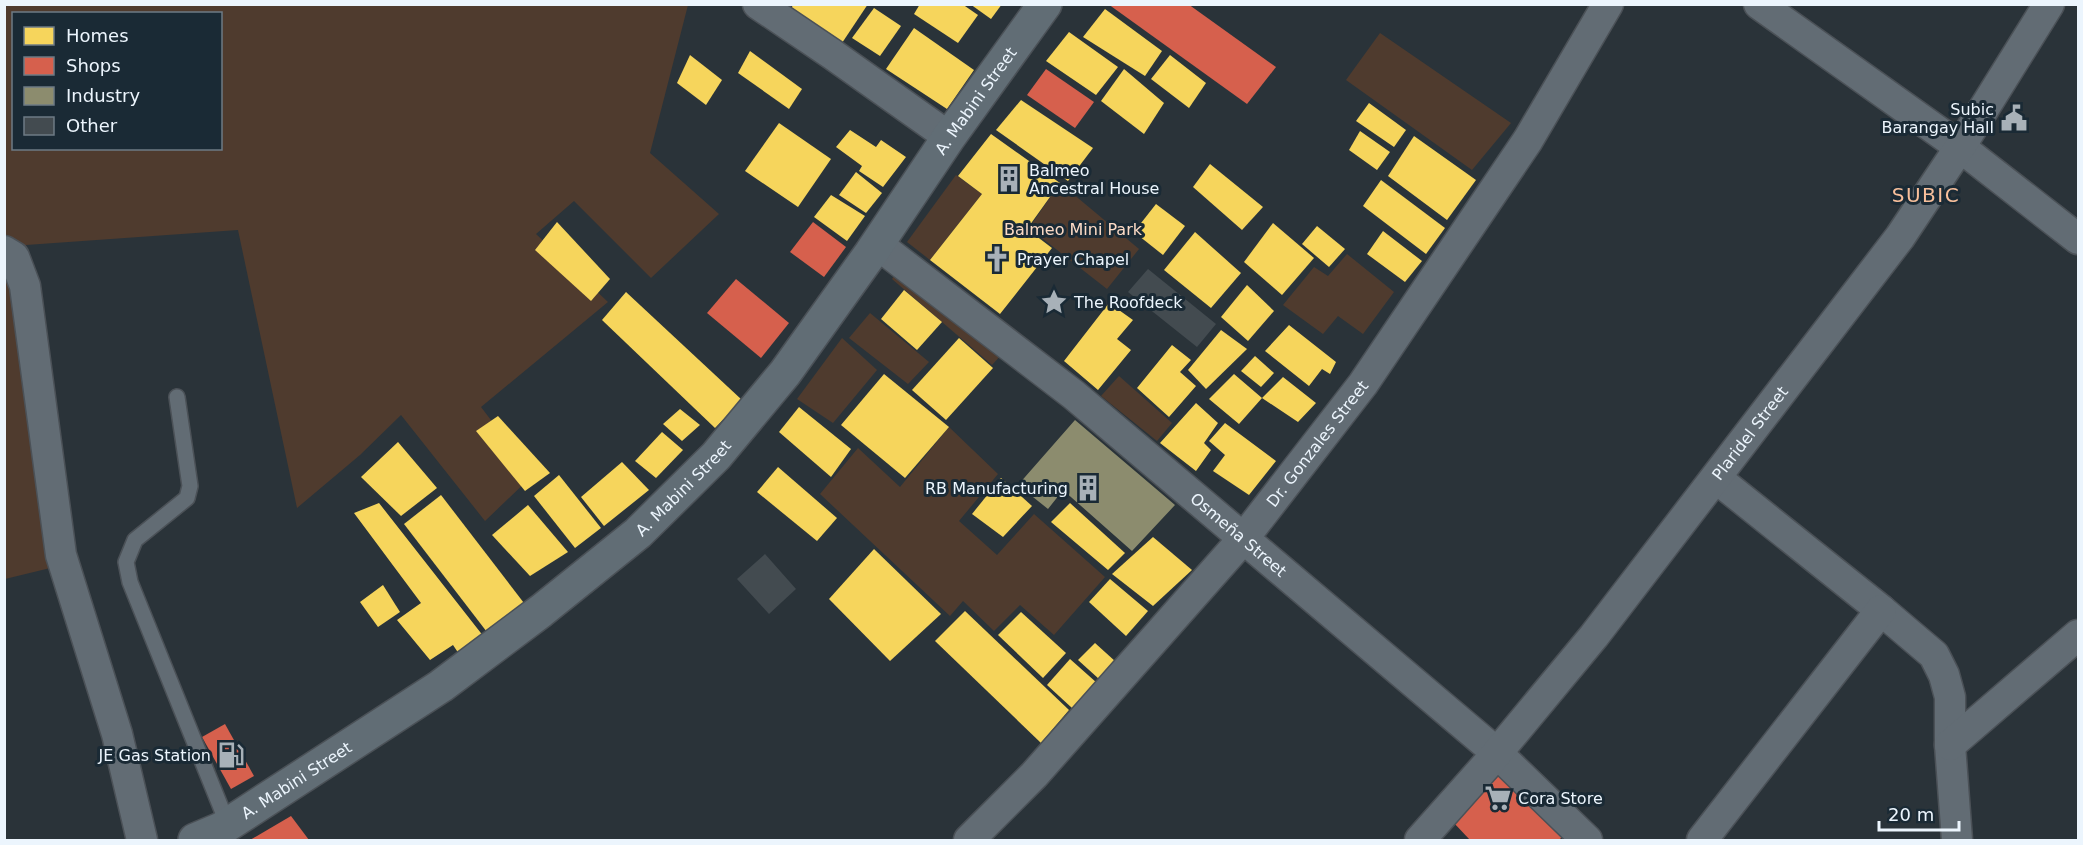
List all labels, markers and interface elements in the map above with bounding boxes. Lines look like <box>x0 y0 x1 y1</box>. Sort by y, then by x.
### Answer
legend <box>12 12 222 150</box>
text: Homes <box>66 25 129 46</box>
street label: A. Mabini Street <box>931 43 1020 158</box>
text: Shops <box>66 55 121 76</box>
text: Industry <box>66 85 140 106</box>
place label: Subic Barangay Hall <box>1881 100 1994 137</box>
public building icon: Subic Barangay Hall <box>1999 103 2029 133</box>
text: Other <box>66 115 118 136</box>
place label: Balmeo Ancestral House <box>1029 161 1159 198</box>
building icon: Balmeo Ancestral House <box>994 164 1024 194</box>
district label: SUBIC <box>1892 183 1960 207</box>
park label: Balmeo Mini Park <box>1004 220 1143 239</box>
church icon: Prayer Chapel <box>982 244 1012 274</box>
place label: Prayer Chapel <box>1017 250 1129 269</box>
place icon: The Roofdeck <box>1039 287 1069 317</box>
place label: The Roofdeck <box>1073 293 1183 312</box>
street label: Dr. Gonzales Street <box>1262 377 1372 510</box>
street label: Plaridel Street <box>1708 382 1792 484</box>
street label: A. Mabini Street <box>631 436 735 540</box>
building icon: RB Manufacturing <box>1073 473 1103 503</box>
place label: RB Manufacturing <box>925 479 1068 498</box>
street label: Osmeña Street <box>1187 488 1291 580</box>
street label: A. Mabini Street <box>238 737 355 823</box>
fuel station icon: JE Gas Station <box>216 740 246 770</box>
place label: JE Gas Station <box>98 746 211 765</box>
supermarket icon: Cora Store <box>1483 783 1513 813</box>
place label: Cora Store <box>1518 789 1603 808</box>
scale bar <box>1879 794 1958 832</box>
text: 20 m <box>1888 804 1934 825</box>

